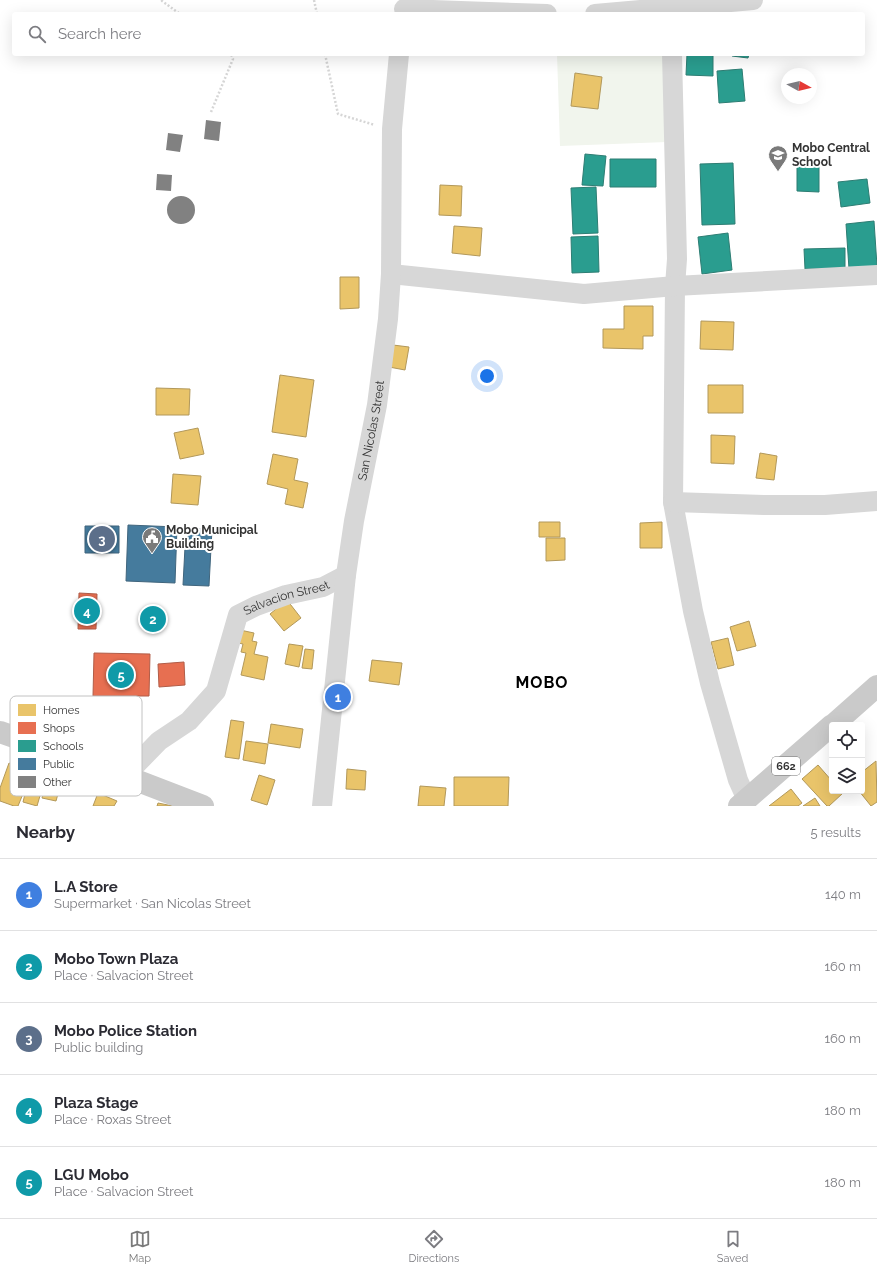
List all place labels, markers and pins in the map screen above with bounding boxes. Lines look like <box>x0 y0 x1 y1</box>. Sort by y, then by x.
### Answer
place label: Mobo Central School <box>792 141 870 169</box>
school or university icon: Mobo Central School <box>767 144 789 172</box>
place label: Mobo Municipal Building <box>166 523 258 551</box>
pin: 3 <box>89 524 115 554</box>
public building icon: Mobo Municipal Building <box>141 526 163 554</box>
pin: 4 <box>74 596 100 626</box>
pin: 2 <box>140 604 166 634</box>
pin: 5 <box>108 660 134 690</box>
pin: 1 <box>325 682 351 712</box>

